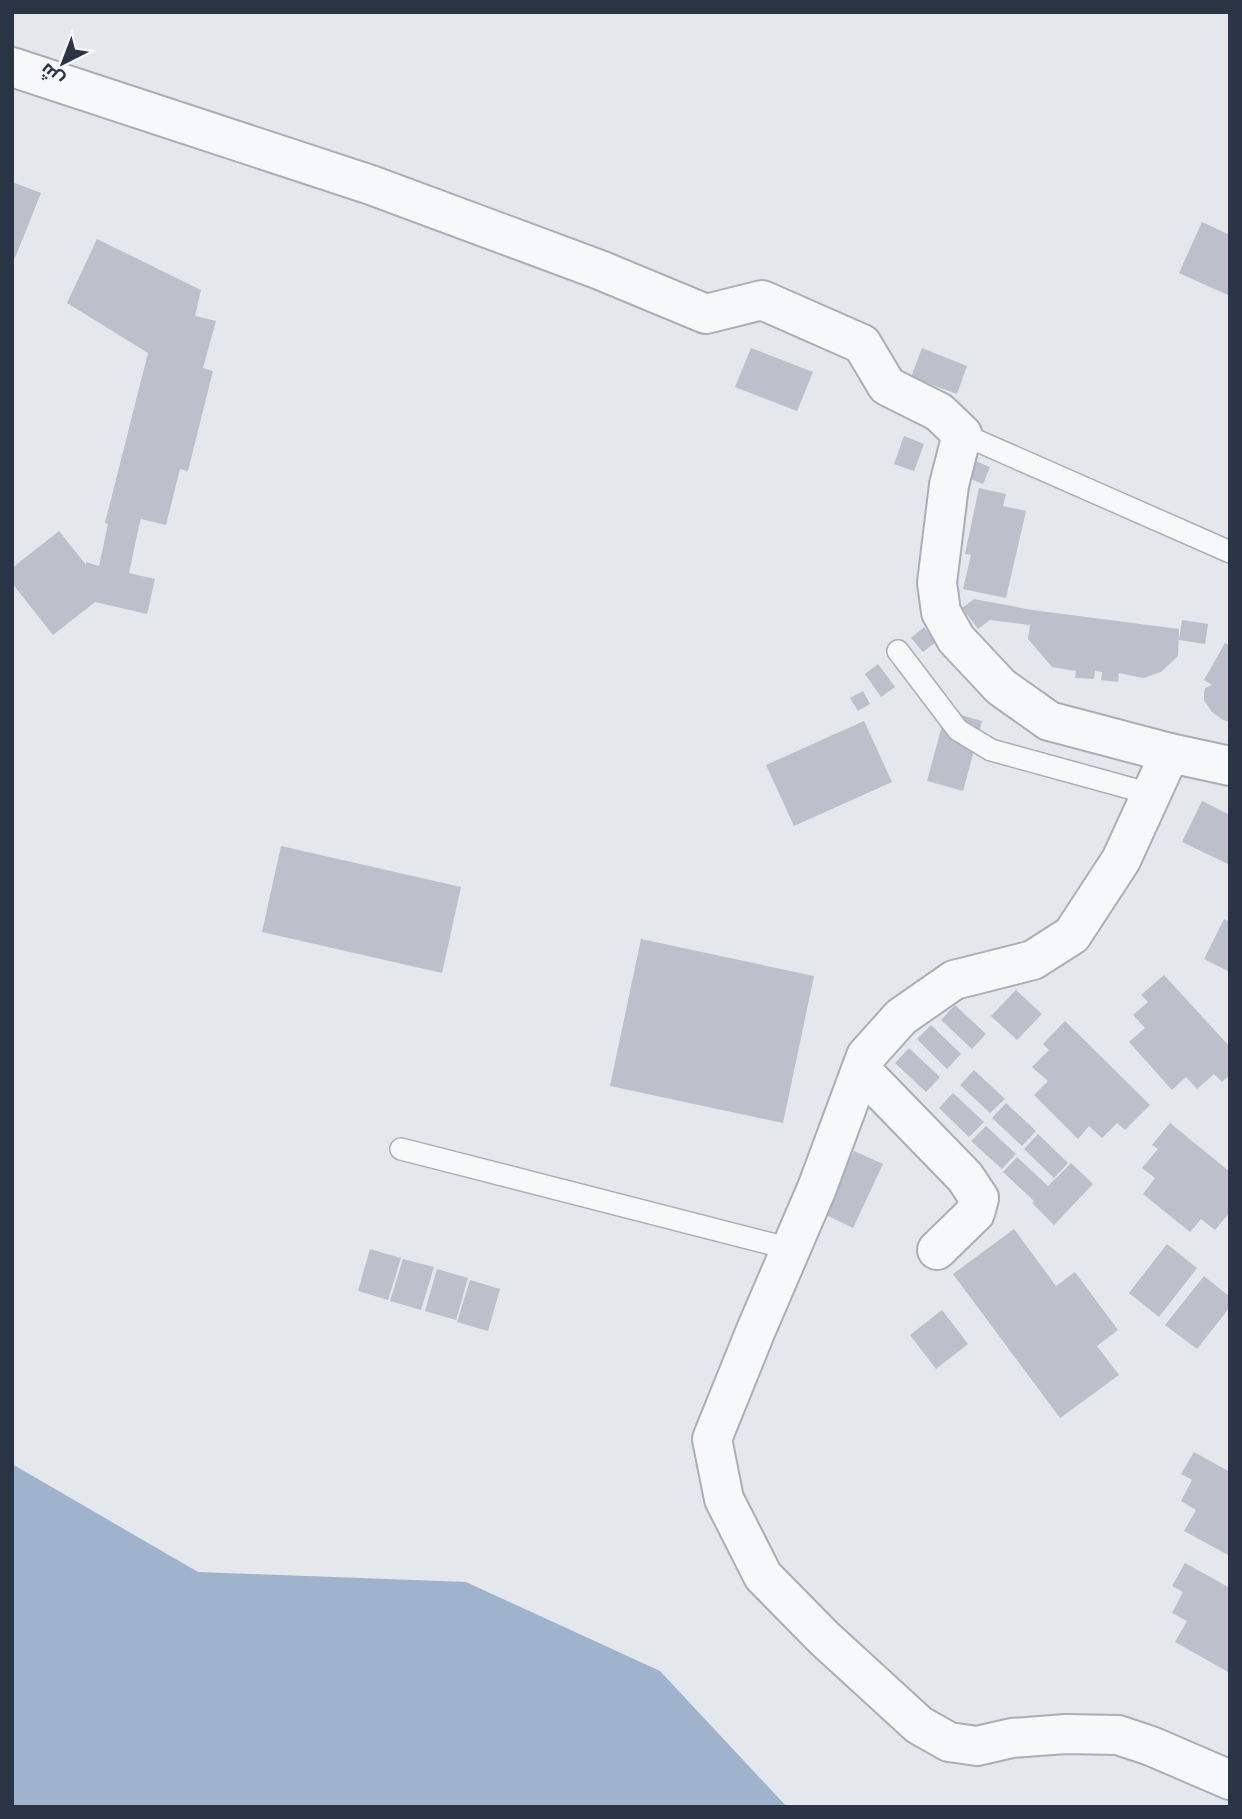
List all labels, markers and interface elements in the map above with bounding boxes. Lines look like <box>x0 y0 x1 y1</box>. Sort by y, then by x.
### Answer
north arrow <box>28 28 98 98</box>
text: ش <box>35 59 69 93</box>

